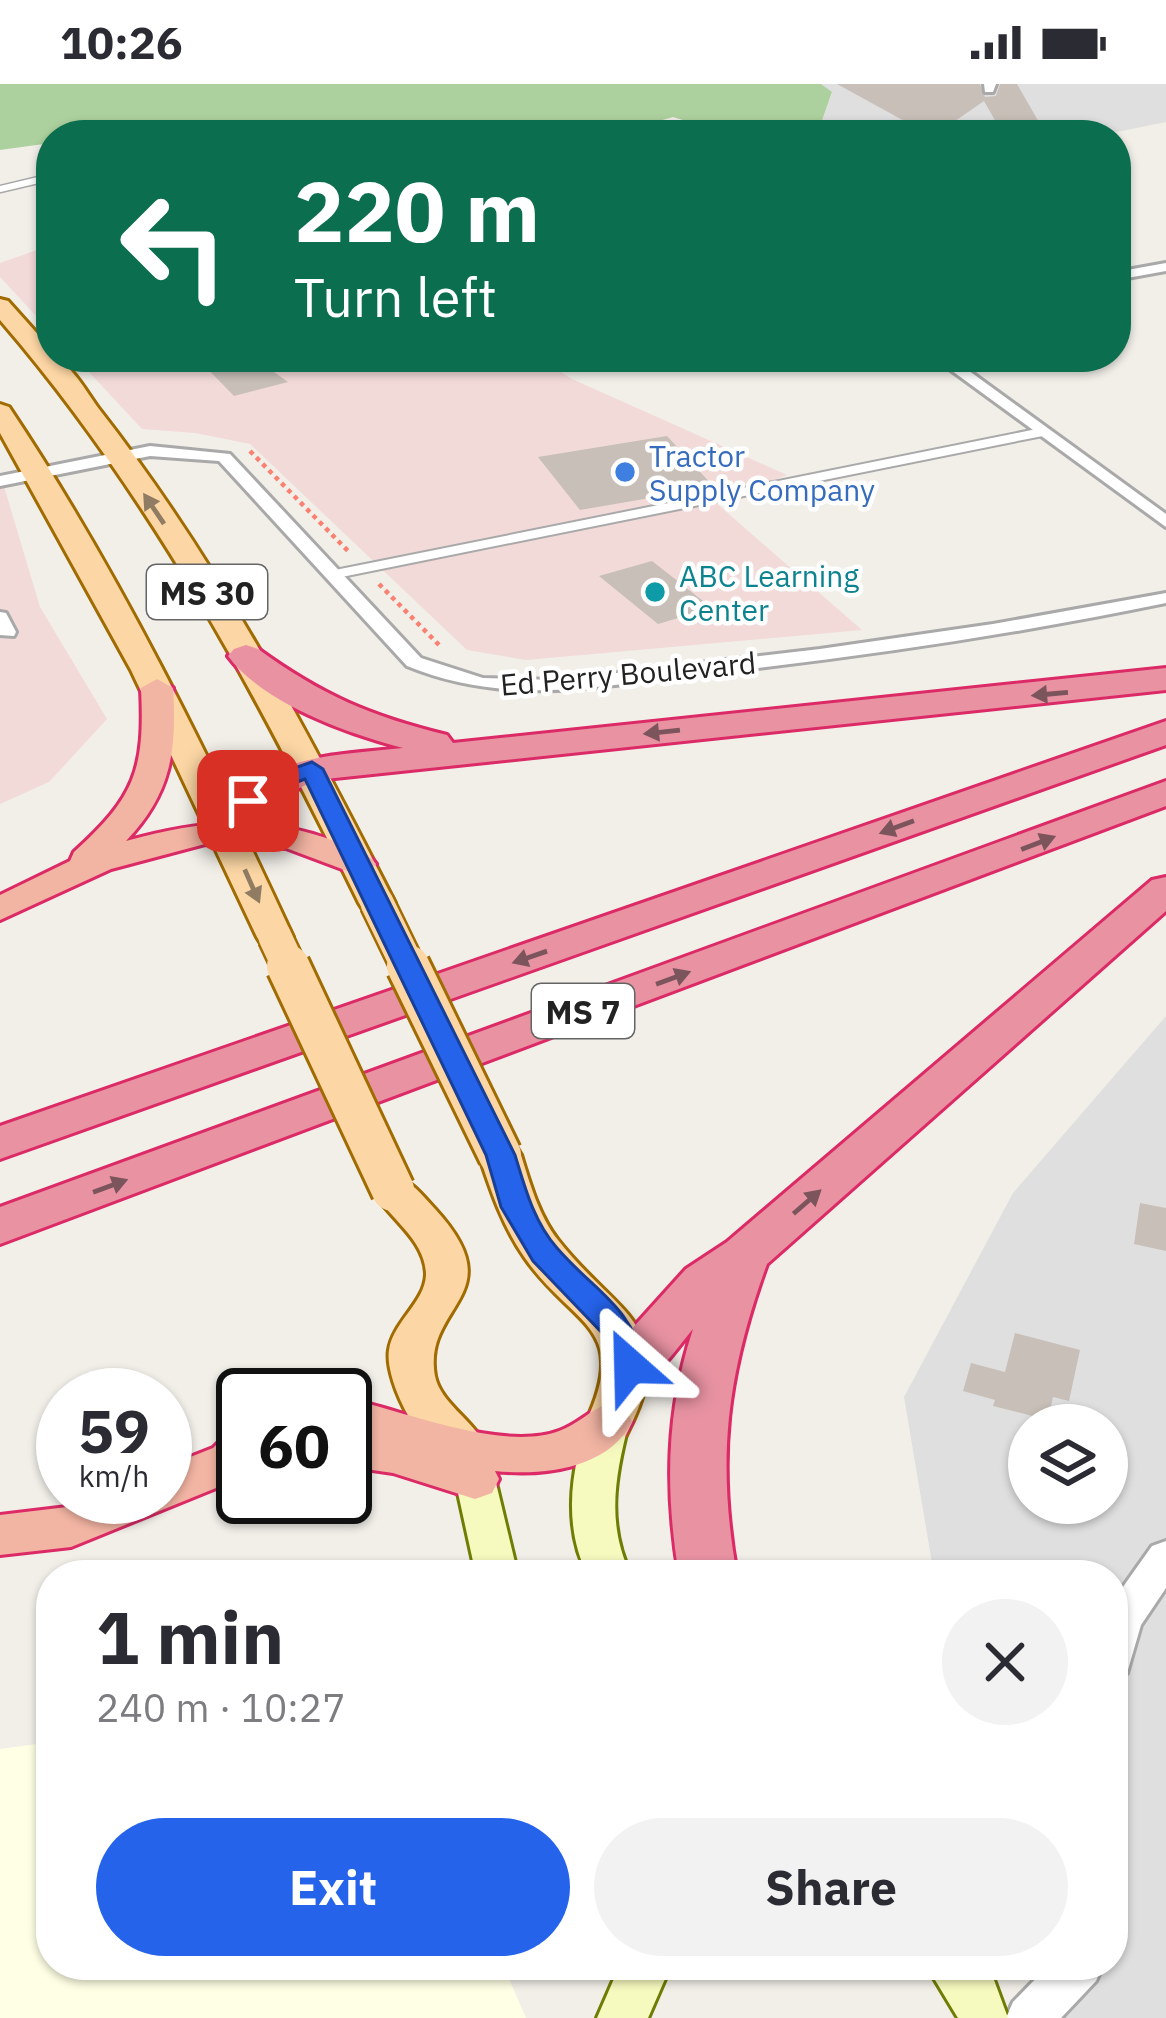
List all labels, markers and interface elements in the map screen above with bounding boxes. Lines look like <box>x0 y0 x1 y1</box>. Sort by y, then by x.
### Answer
text: 10:26 <box>60 13 183 71</box>
text: 220 m <box>294 156 540 265</box>
icon: left <box>96 168 252 324</box>
text: Turn left <box>294 262 497 332</box>
place label: Tractor Supply Company <box>649 436 875 509</box>
marker: Tractor Supply Company <box>612 459 638 485</box>
one-way arrow <box>143 493 166 525</box>
place label: ABC Learning Center <box>679 556 859 629</box>
road number: MS 30 <box>147 565 267 619</box>
marker: ABC Learning Center <box>642 579 668 605</box>
street label: Ed Perry Boulevard <box>498 642 758 704</box>
one-way arrow <box>1031 685 1068 704</box>
one-way arrow <box>643 723 680 742</box>
pin <box>197 750 299 852</box>
icon: arrive <box>215 768 281 834</box>
one-way arrow <box>879 819 915 837</box>
one-way arrow <box>1021 832 1057 851</box>
one-way arrow <box>243 869 263 904</box>
one-way arrow <box>511 949 547 967</box>
one-way arrow <box>655 968 691 986</box>
road number: MS 7 <box>532 984 634 1038</box>
one-way arrow <box>92 1175 128 1194</box>
one-way arrow <box>791 1189 821 1215</box>
position arrow <box>567 1303 693 1429</box>
speed limit sign: 60 <box>216 1368 372 1524</box>
text: 59 <box>78 1391 150 1470</box>
map controls <box>1008 1404 1128 1524</box>
button: layers <box>1008 1404 1128 1524</box>
text: km/h <box>79 1456 149 1495</box>
text: 1 min <box>96 1590 284 1684</box>
button: close <box>942 1599 1068 1725</box>
text: 240 m · 10:27 <box>96 1682 346 1733</box>
button: Exit <box>96 1818 570 1956</box>
button: Share <box>594 1818 1068 1956</box>

